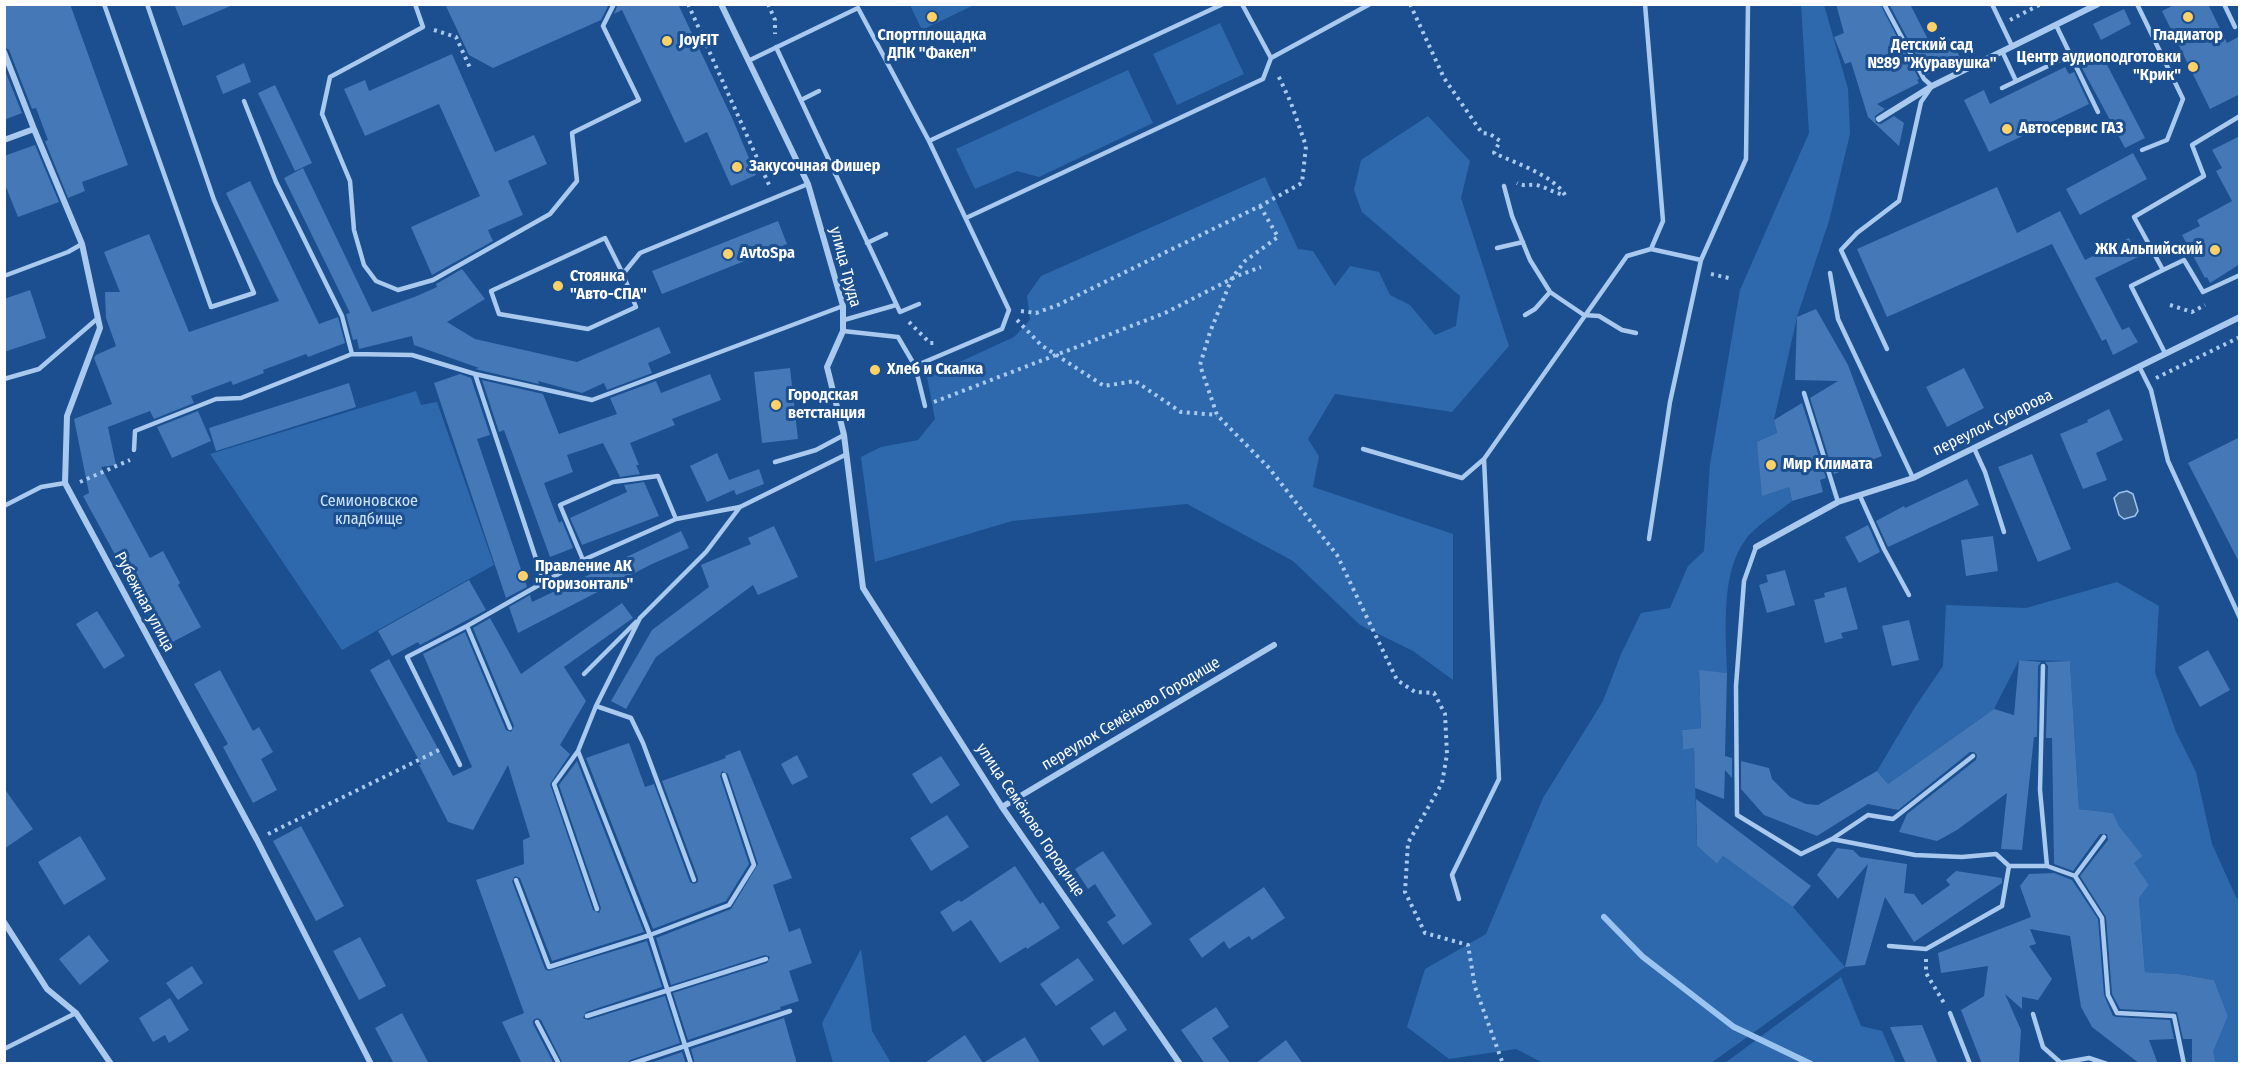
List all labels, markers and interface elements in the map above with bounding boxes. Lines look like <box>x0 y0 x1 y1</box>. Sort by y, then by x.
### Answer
marker: Спортплощадка ДПК "Факел" <box>925 10 939 24</box>
marker: Гладиатор <box>2181 10 2195 24</box>
marker: Детский сад №89 "Журавушка" <box>1925 20 1939 34</box>
place label: Спортплощадка ДПК "Факел" <box>878 26 986 64</box>
place label: Гладиатор <box>2153 26 2223 46</box>
place label: JoyFIT <box>679 31 719 51</box>
marker: JoyFIT <box>660 34 674 48</box>
place label: Детский сад №89 "Журавушка" <box>1867 36 1997 74</box>
place label: Центр аудиоподготовки "Крик" <box>2017 48 2181 86</box>
marker: Центр аудиоподготовки "Крик" <box>2186 60 2200 74</box>
place label: Автосервис ГАЗ <box>2019 119 2123 139</box>
marker: Автосервис ГАЗ <box>2000 122 2014 136</box>
place label: Закусочная Фишер <box>749 157 880 177</box>
marker: Закусочная Фишер <box>730 160 744 174</box>
street label: улица Труда <box>825 225 865 309</box>
place label: ЖК Альпийский <box>2095 240 2203 260</box>
marker: ЖК Альпийский <box>2208 243 2222 257</box>
place label: AvtoSpa <box>740 244 795 264</box>
marker: AvtoSpa <box>721 247 735 261</box>
place label: Стоянка "Авто-СПА" <box>570 267 647 305</box>
marker: Стоянка "Авто-СПА" <box>551 279 565 293</box>
place label: Хлеб и Скалка <box>887 360 983 380</box>
marker: Хлеб и Скалка <box>868 363 882 377</box>
place label: Городская ветстанция <box>788 386 865 424</box>
street label: переулок Суворова <box>1930 386 2056 460</box>
marker: Городская ветстанция <box>769 398 783 412</box>
place label: Мир Климата <box>1783 455 1873 475</box>
marker: Мир Климата <box>1764 458 1778 472</box>
park label: Семионовское кладбище <box>320 492 418 530</box>
street label: Рубежная улица <box>110 549 178 655</box>
place label: Правление АК "Горизонталь" <box>535 557 633 595</box>
marker: Правление АК "Горизонталь" <box>516 569 530 583</box>
street label: переулок Семёново Городище <box>1038 653 1224 775</box>
street label: улица Семёново Городище <box>971 740 1089 900</box>

